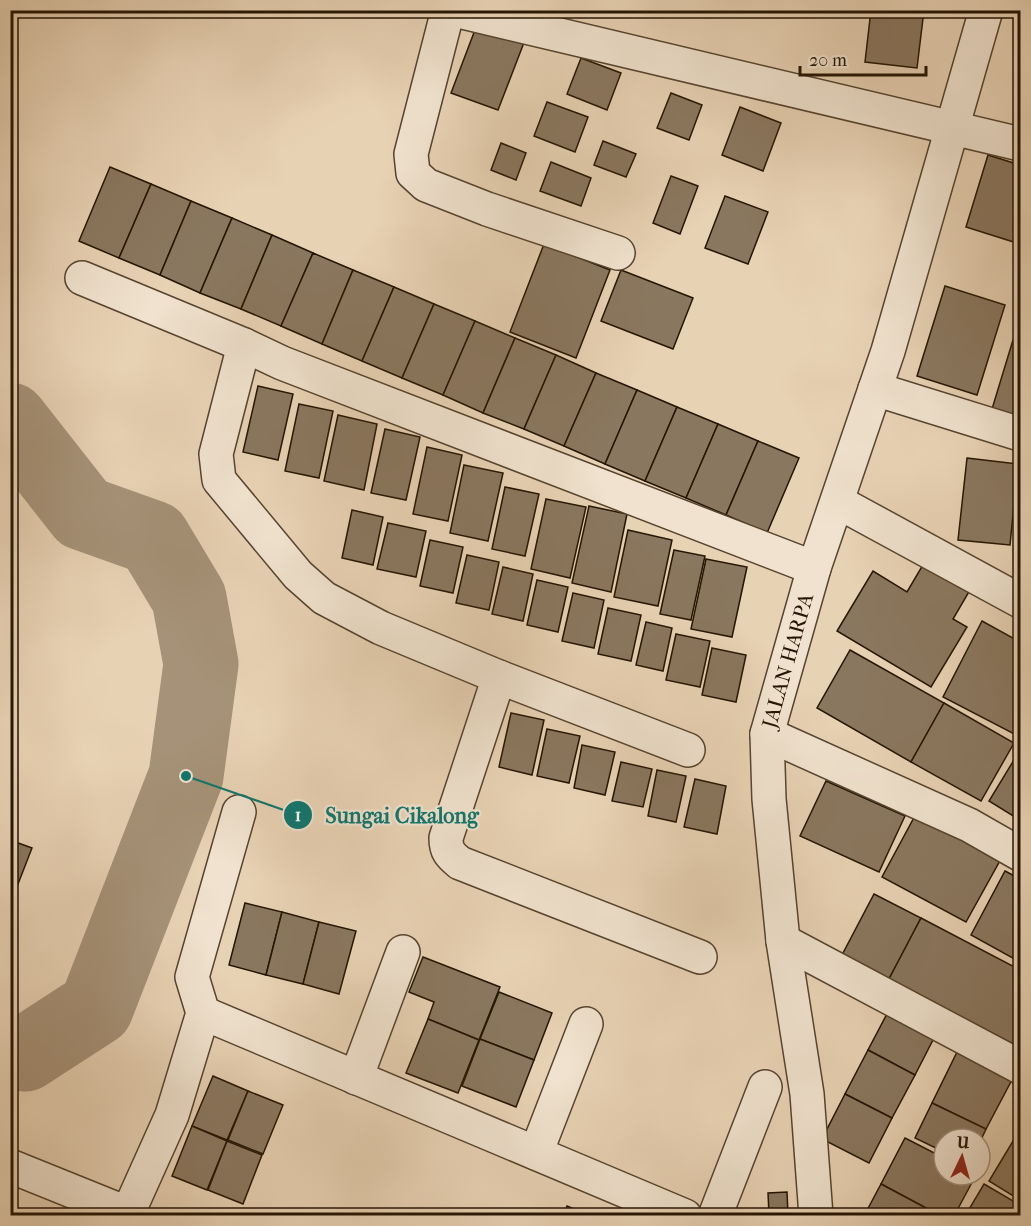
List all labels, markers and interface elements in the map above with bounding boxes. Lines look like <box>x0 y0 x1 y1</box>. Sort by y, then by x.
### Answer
scale bar <box>800 39 926 77</box>
text: 20 m <box>809 50 847 71</box>
street label: JALAN HARPA <box>757 590 818 733</box>
callout: Sungai Cikalong <box>283 795 491 835</box>
text: Sungai Cikalong <box>325 803 480 829</box>
text: 1 <box>295 805 301 826</box>
north arrow <box>932 1127 992 1187</box>
text: U <box>955 1132 971 1153</box>

